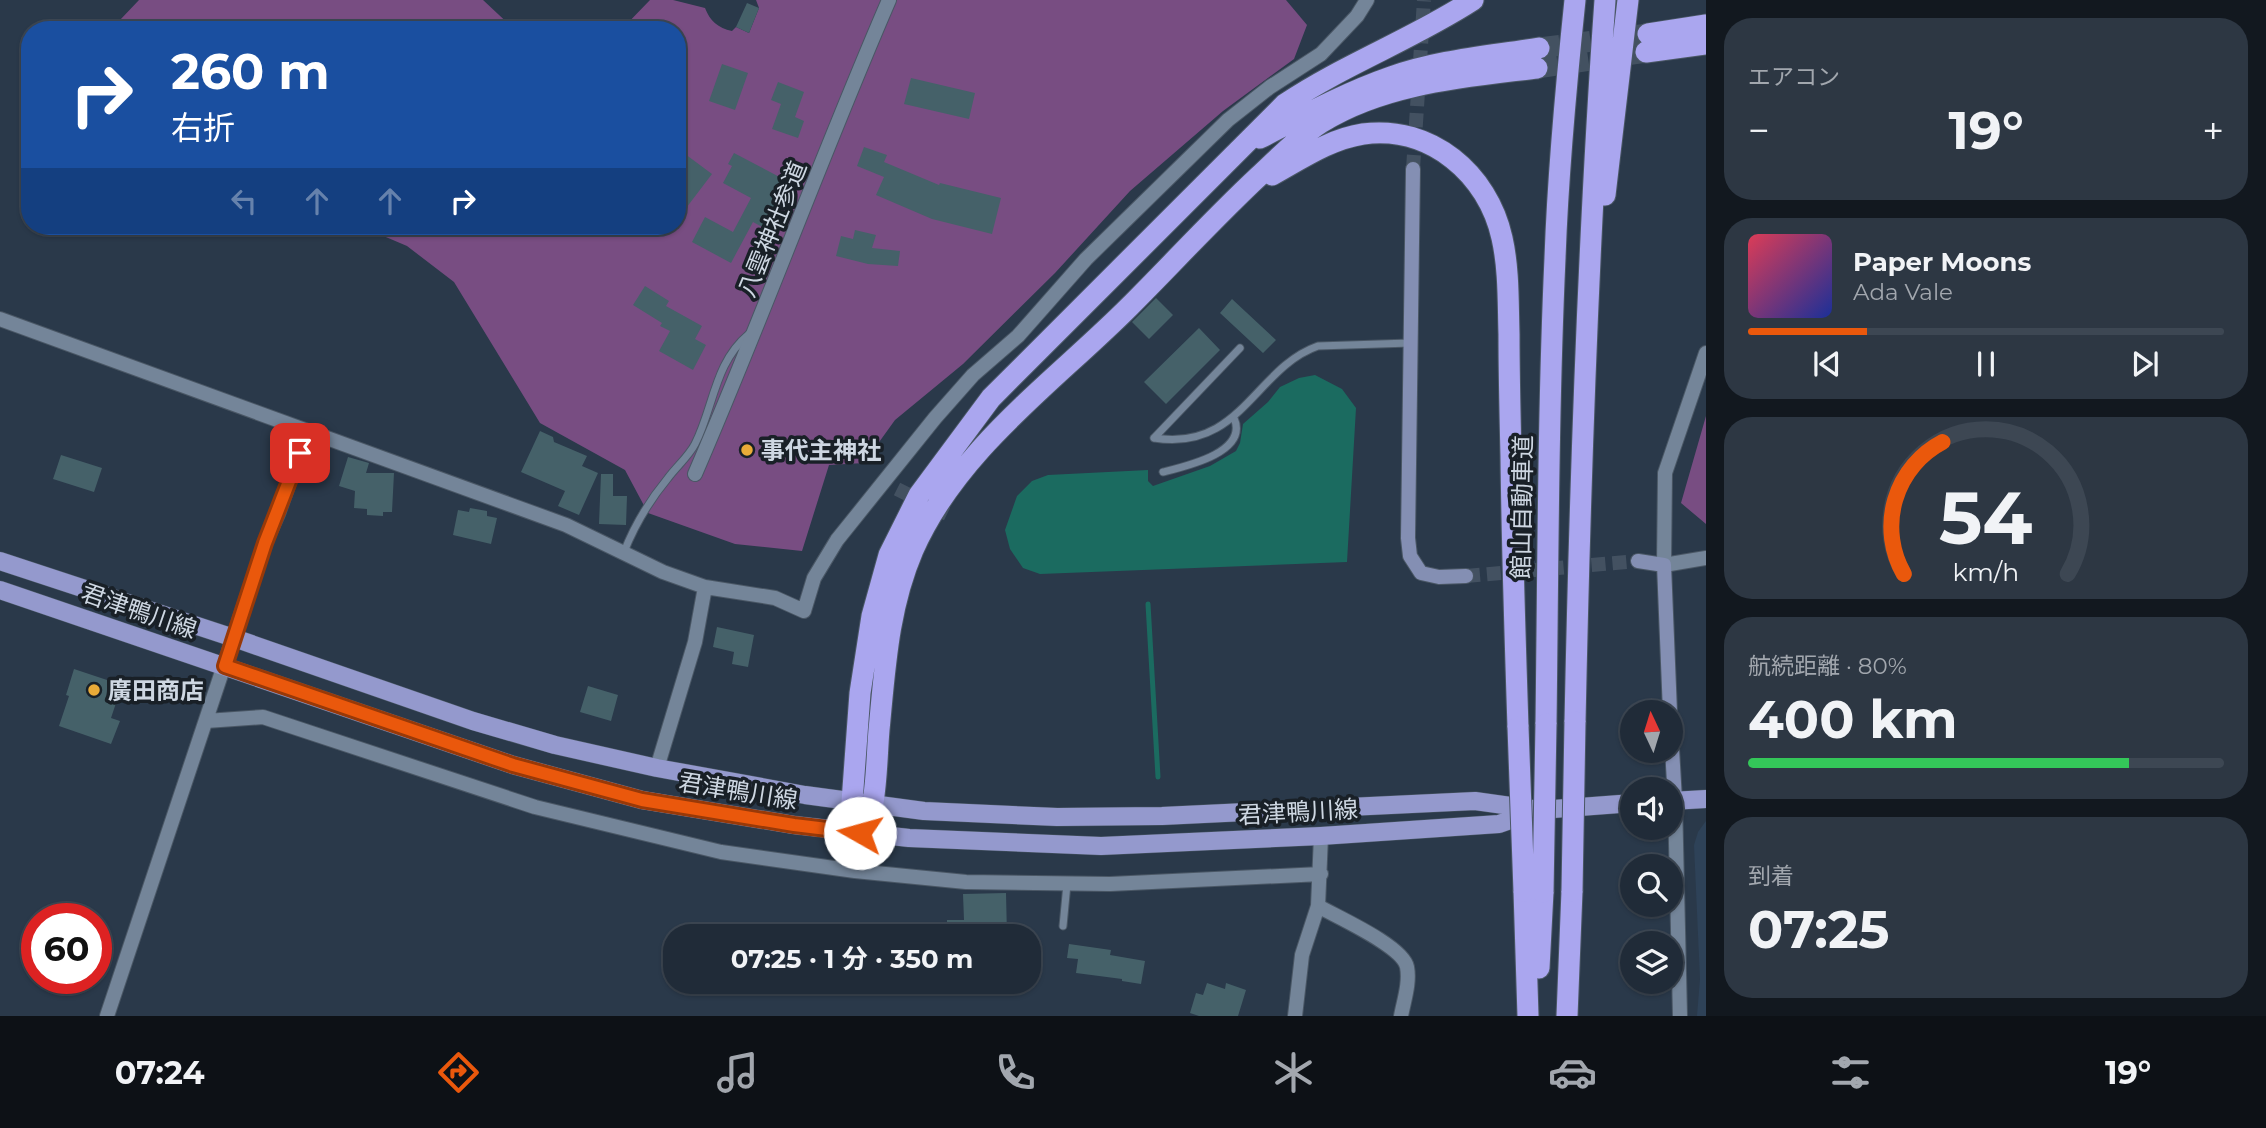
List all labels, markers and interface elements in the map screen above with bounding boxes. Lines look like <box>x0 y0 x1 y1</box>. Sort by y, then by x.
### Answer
text: 260 m <box>171 42 330 101</box>
icon: right <box>56 49 147 140</box>
text: エアコン <box>1748 63 1840 91</box>
text: 19° <box>1948 99 2024 162</box>
text: − <box>1748 107 1770 154</box>
text: + <box>2202 107 2224 154</box>
text: 右折 <box>171 108 235 147</box>
street label: 八雲神社参道 <box>732 157 812 301</box>
icon: left <box>225 182 263 220</box>
icon: ahead <box>298 182 336 220</box>
icon: ahead <box>371 182 409 220</box>
icon: right <box>444 182 482 220</box>
text: Paper Moons <box>1853 246 2031 278</box>
text: Ada Vale <box>1853 278 1953 306</box>
icon: previous <box>1808 345 1846 383</box>
icon: pause <box>1967 345 2005 383</box>
icon: next <box>2126 345 2164 383</box>
pin <box>270 423 330 483</box>
icon: arrive <box>281 434 319 472</box>
street label: 館山自動車道 <box>1506 435 1538 579</box>
place label: 事代主神社 <box>761 436 881 465</box>
marker: 事代主神社 <box>739 442 755 458</box>
text: 54 <box>1939 474 2033 562</box>
text: km/h <box>1953 557 2019 587</box>
street label: 君津鴨川線 <box>78 578 200 644</box>
text: 航続距離 · 80% <box>1748 652 1907 680</box>
place label: 廣田商店 <box>108 676 204 705</box>
marker: 廣田商店 <box>86 682 102 698</box>
text: 400 km <box>1748 688 1958 751</box>
north arrow <box>1620 700 1684 763</box>
map controls <box>1620 700 1683 994</box>
street label: 君津鴨川線 <box>676 767 800 815</box>
button: sound <box>1620 777 1683 840</box>
street label: 君津鴨川線 <box>1237 794 1359 830</box>
position arrow <box>823 796 897 870</box>
button: search <box>1620 854 1683 917</box>
text: 到着 <box>1748 862 1794 890</box>
text: 07:25 <box>1748 898 1890 961</box>
speed limit sign: 60 <box>21 903 112 994</box>
button: layers <box>1620 931 1683 994</box>
text: 07:25 · 1 分 · 350 m <box>731 943 973 975</box>
icon: directions <box>434 1048 483 1097</box>
icon: music <box>713 1048 762 1097</box>
icon: phone <box>991 1048 1040 1097</box>
icon: climate <box>1269 1048 1318 1097</box>
icon: car <box>1548 1048 1597 1097</box>
icon: filters <box>1826 1048 1875 1097</box>
text: 07:24 <box>115 1053 205 1092</box>
text: 19° <box>2105 1053 2151 1092</box>

